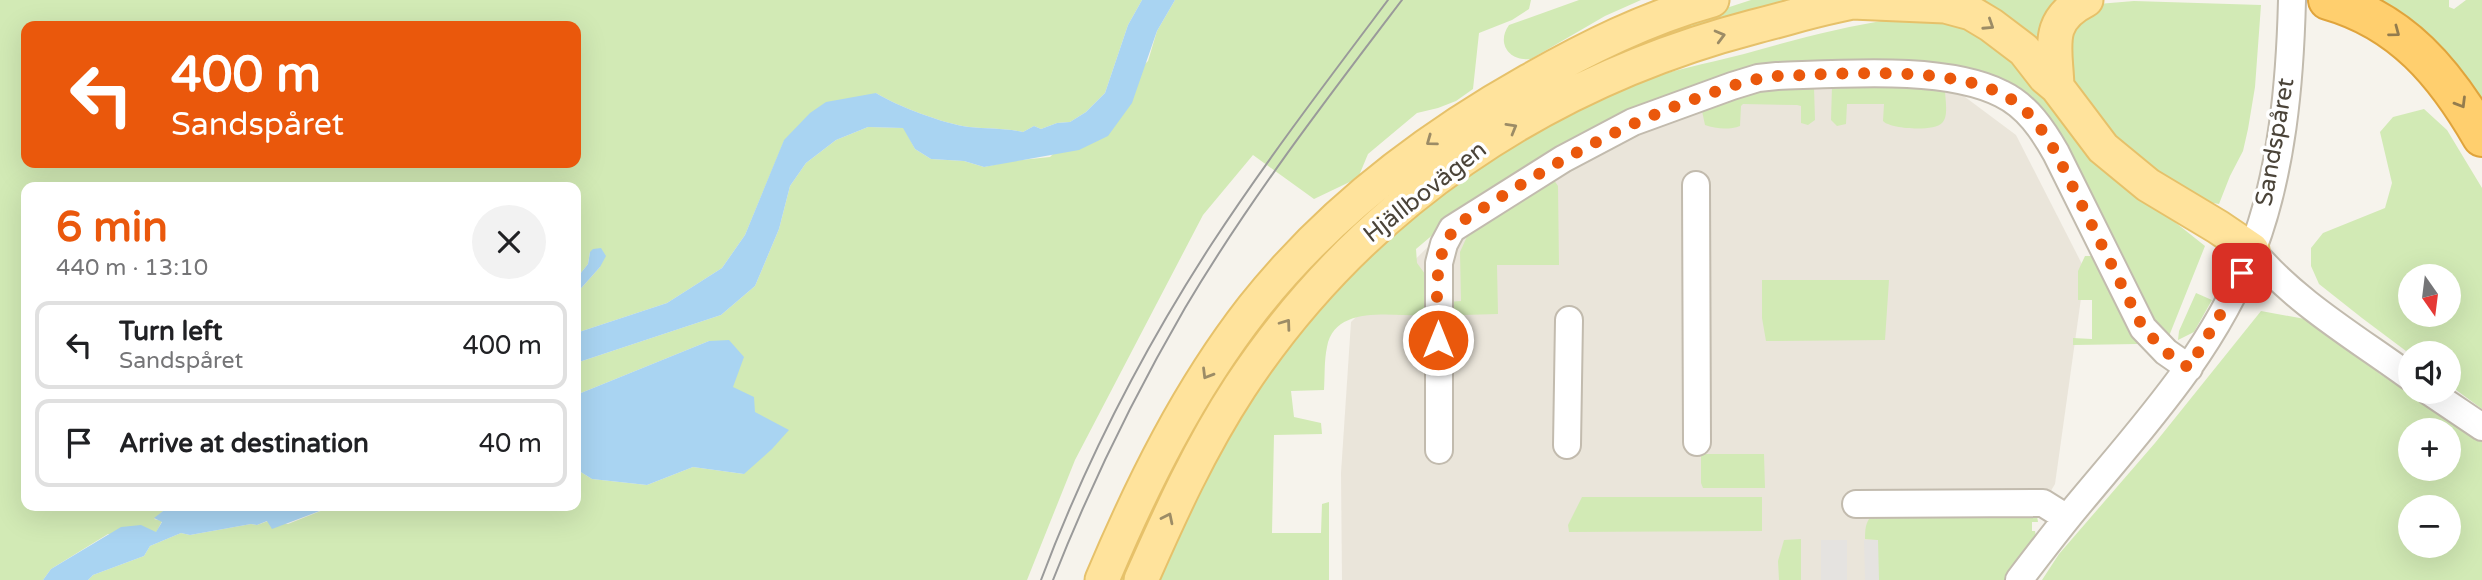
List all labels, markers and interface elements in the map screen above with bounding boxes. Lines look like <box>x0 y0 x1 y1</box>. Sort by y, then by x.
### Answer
one-way arrow <box>1981 16 1994 29</box>
one-way arrow <box>2387 23 2400 36</box>
one-way arrow <box>1713 30 1725 44</box>
text: 400 m <box>171 46 321 105</box>
icon: left <box>56 49 147 140</box>
street label: Sandspåret <box>2249 76 2301 208</box>
one-way arrow <box>2453 96 2466 109</box>
text: Sandspåret <box>171 106 344 144</box>
one-way arrow <box>1504 123 1517 136</box>
one-way arrow <box>1426 133 1439 145</box>
street label: Hjällbovägen <box>1358 135 1492 249</box>
text: 6 min <box>56 202 168 253</box>
button: close <box>472 205 546 279</box>
pin <box>2212 243 2272 303</box>
text: 440 m · 13:10 <box>56 254 208 282</box>
icon: arrive <box>2223 254 2261 292</box>
north arrow <box>2398 264 2460 327</box>
map controls <box>2398 264 2461 558</box>
position arrow <box>1401 303 1475 377</box>
text: Turn left <box>119 316 222 347</box>
one-way arrow <box>1278 319 1291 332</box>
icon: left <box>60 326 98 364</box>
text: 400 m <box>462 330 542 361</box>
button: sound <box>2398 341 2461 404</box>
text: Sandspåret <box>119 347 243 375</box>
one-way arrow <box>1202 367 1215 380</box>
button: + <box>2398 418 2461 481</box>
icon: arrive <box>60 424 98 462</box>
text: Arrive at destination <box>119 428 369 459</box>
text: 40 m <box>479 428 542 459</box>
button: − <box>2398 495 2461 558</box>
one-way arrow <box>1160 513 1174 525</box>

